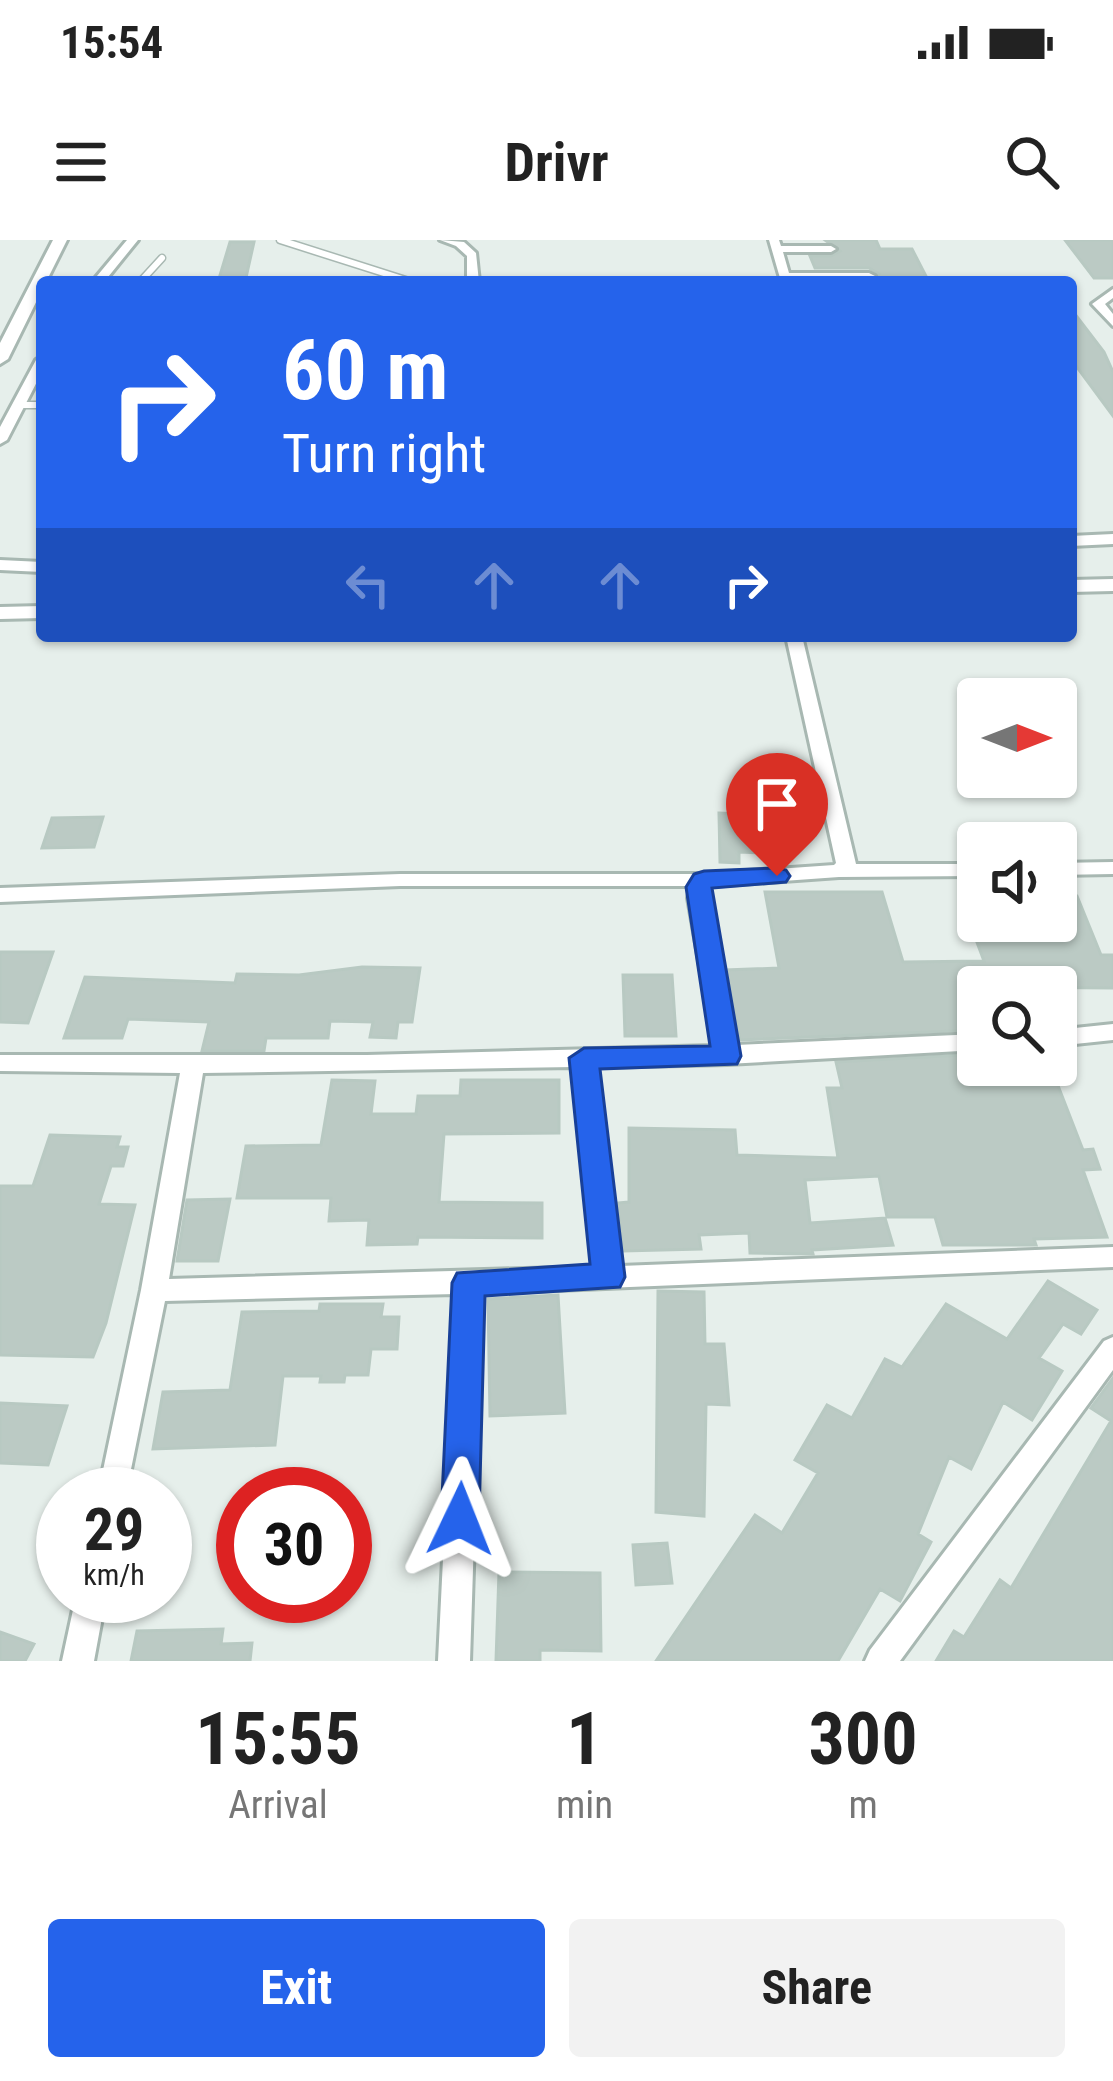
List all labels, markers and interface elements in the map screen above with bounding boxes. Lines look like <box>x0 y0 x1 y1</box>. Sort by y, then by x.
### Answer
text: 15:54 <box>60 16 163 69</box>
icon: menu <box>48 129 114 195</box>
icon: search <box>999 129 1065 195</box>
text: Drivr <box>504 131 609 194</box>
text: 60 m <box>282 321 449 420</box>
icon: right <box>84 324 240 480</box>
text: Turn right <box>282 422 486 485</box>
icon: left <box>335 552 401 618</box>
icon: ahead <box>461 552 527 618</box>
icon: ahead <box>587 552 653 618</box>
icon: right <box>713 552 779 618</box>
north arrow <box>957 678 1077 798</box>
map controls <box>957 678 1077 1086</box>
pin <box>726 753 828 876</box>
icon: arrive <box>744 771 810 837</box>
button: sound <box>957 822 1077 942</box>
button: search <box>957 966 1077 1086</box>
position arrow <box>397 1456 523 1582</box>
speed limit sign: 30 <box>216 1467 372 1623</box>
text: 29 <box>84 1494 144 1565</box>
text: km/h <box>83 1557 145 1592</box>
text: 15:55 <box>195 1697 361 1782</box>
text: 1 <box>566 1697 603 1782</box>
text: 300 <box>808 1697 918 1782</box>
text: Arrival <box>228 1782 328 1828</box>
text: min <box>556 1782 613 1828</box>
text: m <box>848 1782 878 1828</box>
button: Exit <box>48 1919 545 2057</box>
button: Share <box>569 1919 1065 2057</box>

